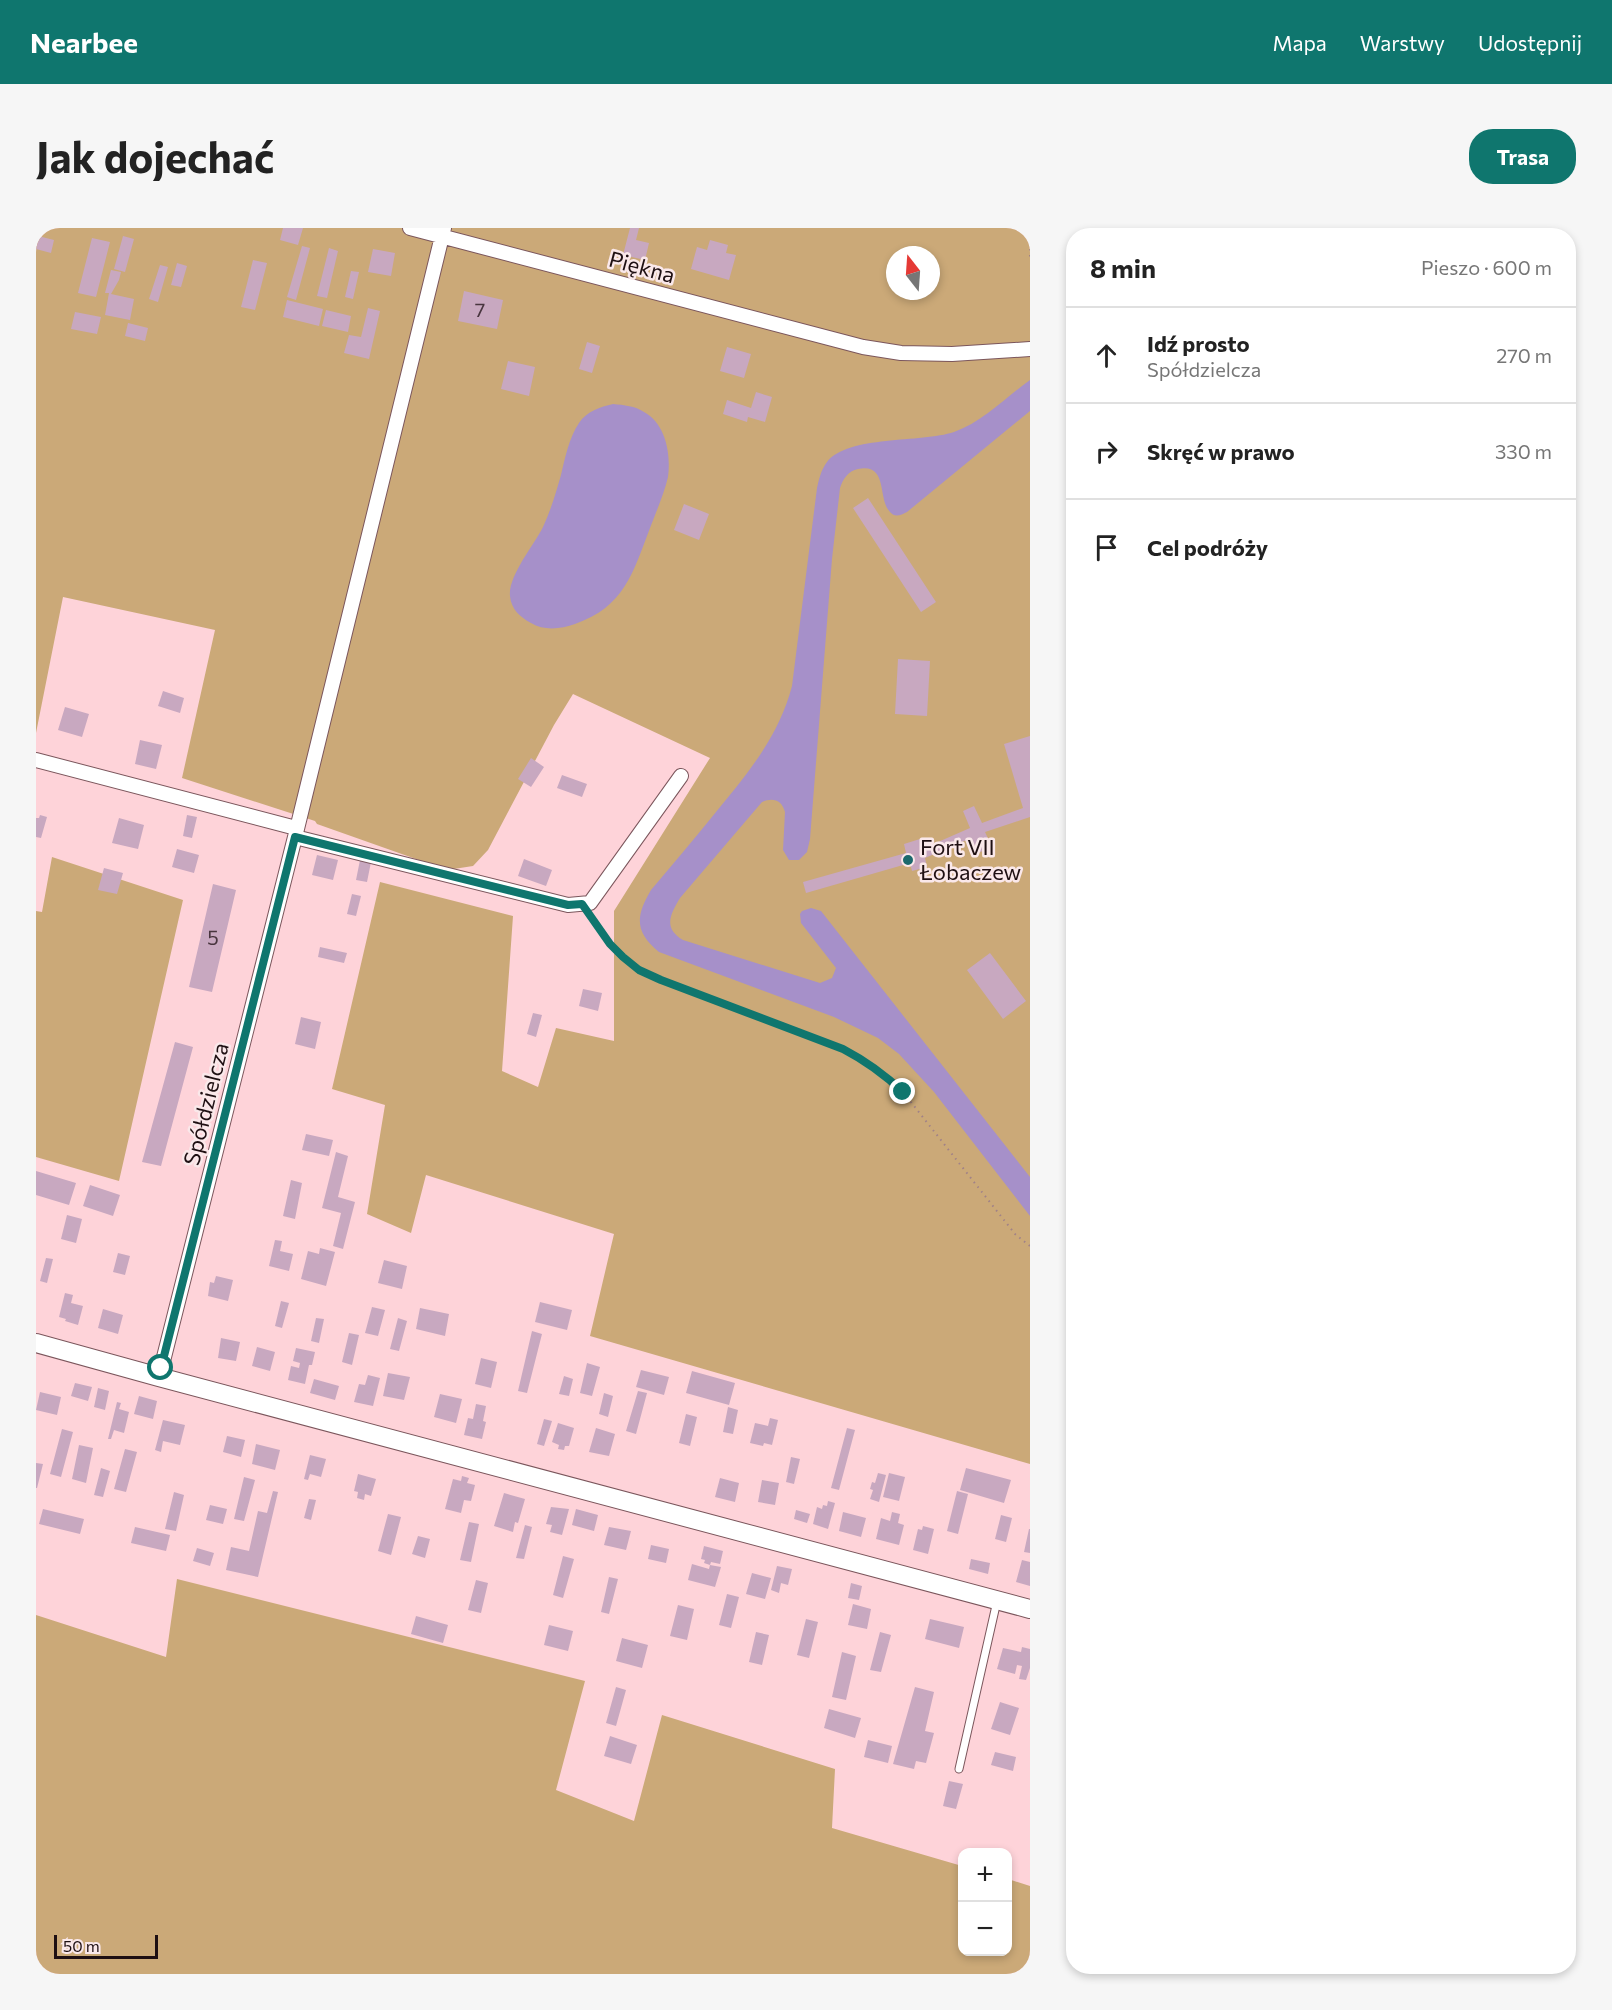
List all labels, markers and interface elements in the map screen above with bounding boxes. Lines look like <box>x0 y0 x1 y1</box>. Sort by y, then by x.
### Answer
text: Nearbee <box>30 25 138 59</box>
text: Mapa <box>1273 30 1327 55</box>
text: Warstwy <box>1360 30 1445 55</box>
text: Udostępnij <box>1478 30 1582 55</box>
button: Trasa <box>1469 129 1576 184</box>
text: Jak dojechać <box>36 130 274 182</box>
street label: Piękna <box>606 245 678 288</box>
north arrow <box>886 246 940 300</box>
text: 8 min <box>1090 252 1156 283</box>
text: Pieszo · 600 m <box>1421 255 1552 279</box>
house number: 7 <box>475 297 485 321</box>
text: Idź prosto <box>1147 330 1250 357</box>
icon: ahead <box>1090 339 1123 372</box>
text: 270 m <box>1496 343 1552 367</box>
text: Spółdzielcza <box>1147 357 1261 381</box>
icon: right <box>1090 435 1123 468</box>
text: Skręć w prawo <box>1147 438 1295 465</box>
text: 330 m <box>1495 439 1552 463</box>
icon: arrive <box>1090 531 1123 564</box>
text: Cel podróży <box>1147 534 1268 561</box>
place label: Fort VII Łobaczew <box>919 833 1022 885</box>
marker: Fort VII Łobaczew <box>901 853 915 867</box>
house number: 5 <box>207 925 219 949</box>
street label: Spółdzielcza <box>177 1040 234 1168</box>
route end <box>889 1078 915 1104</box>
route start <box>147 1354 173 1380</box>
map controls <box>958 1848 1012 1956</box>
button: + <box>958 1848 1012 1902</box>
button: − <box>958 1902 1012 1956</box>
scale bar <box>54 1932 158 1960</box>
text: 50 m <box>63 1936 100 1955</box>

